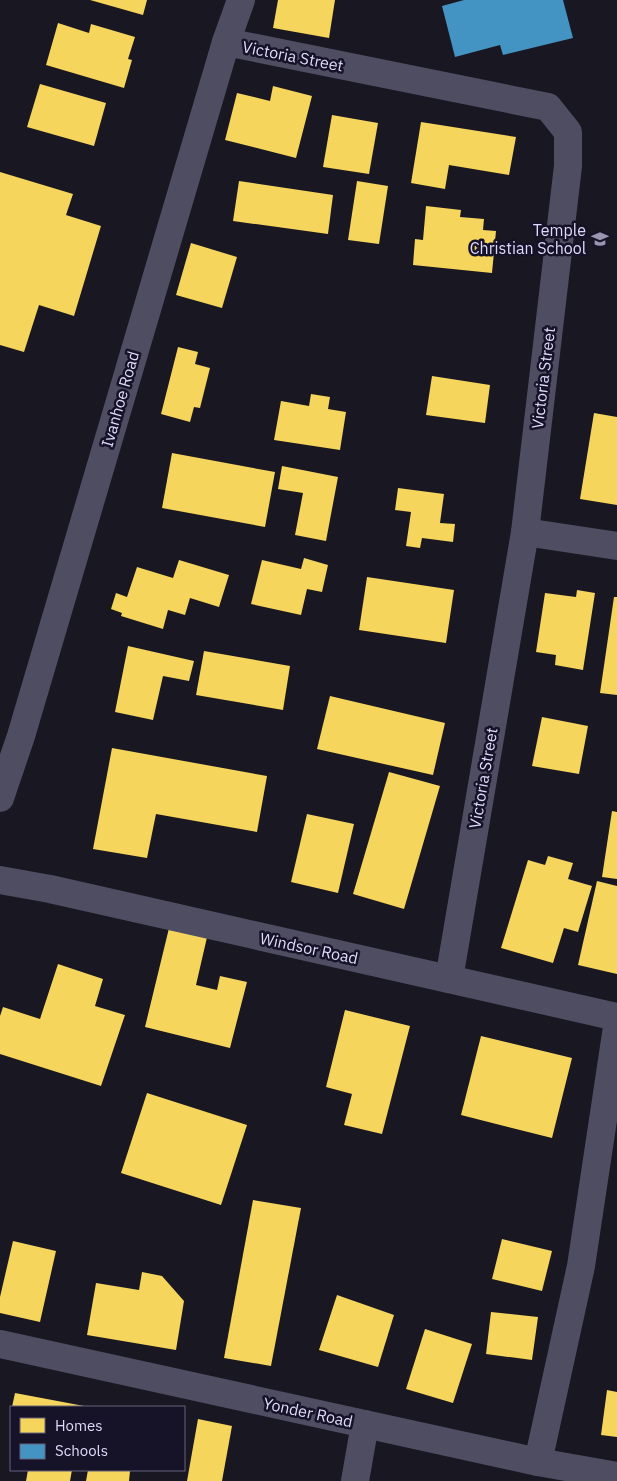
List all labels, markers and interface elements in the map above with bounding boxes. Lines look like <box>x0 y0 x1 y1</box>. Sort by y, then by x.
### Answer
street label: Victoria Street <box>241 36 345 76</box>
place label: Temple Christian School <box>470 220 586 258</box>
school or university icon: Temple Christian School <box>590 229 610 249</box>
street label: Victoria Street <box>527 326 559 430</box>
street label: Ivanhoe Road <box>97 349 143 449</box>
street label: Victoria Street <box>464 726 502 830</box>
street label: Windsor Road <box>258 928 360 968</box>
street label: Yonder Road <box>261 1393 355 1431</box>
legend <box>10 1406 185 1471</box>
text: Homes <box>55 1416 103 1435</box>
text: Schools <box>55 1441 108 1460</box>

